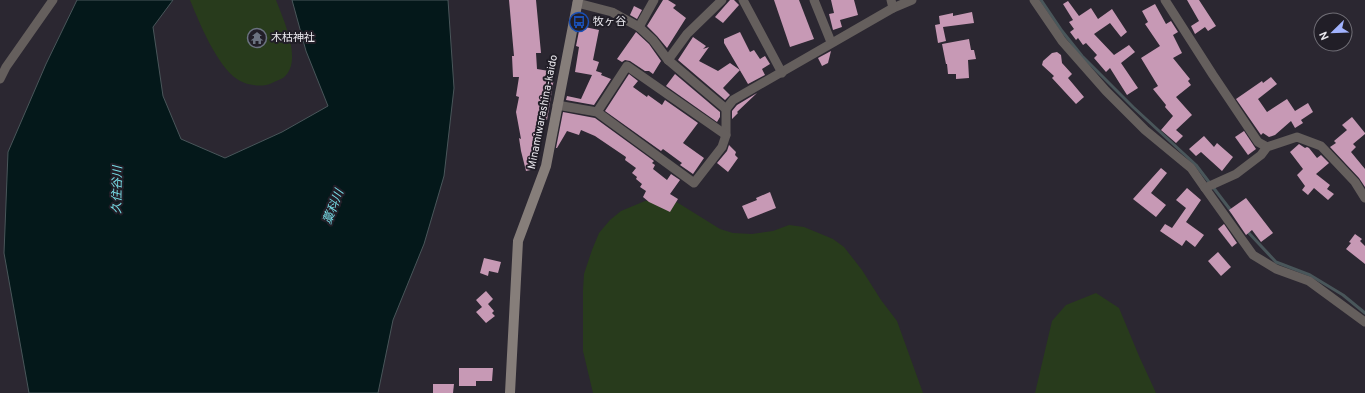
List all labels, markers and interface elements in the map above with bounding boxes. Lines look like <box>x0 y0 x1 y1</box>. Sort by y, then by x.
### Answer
bus stop icon: 牧ヶ谷 <box>568 11 590 33</box>
north arrow <box>1313 12 1353 52</box>
place label: 牧ヶ谷 <box>593 15 626 29</box>
temple icon: 木枯神社 <box>246 27 268 49</box>
text: N <box>1317 29 1333 42</box>
place label: 木枯神社 <box>271 31 315 45</box>
street label: Minamiwarashina-kaido <box>525 53 561 171</box>
water label: 久住谷川 <box>110 164 126 214</box>
water label: 藁科川 <box>320 185 349 227</box>

